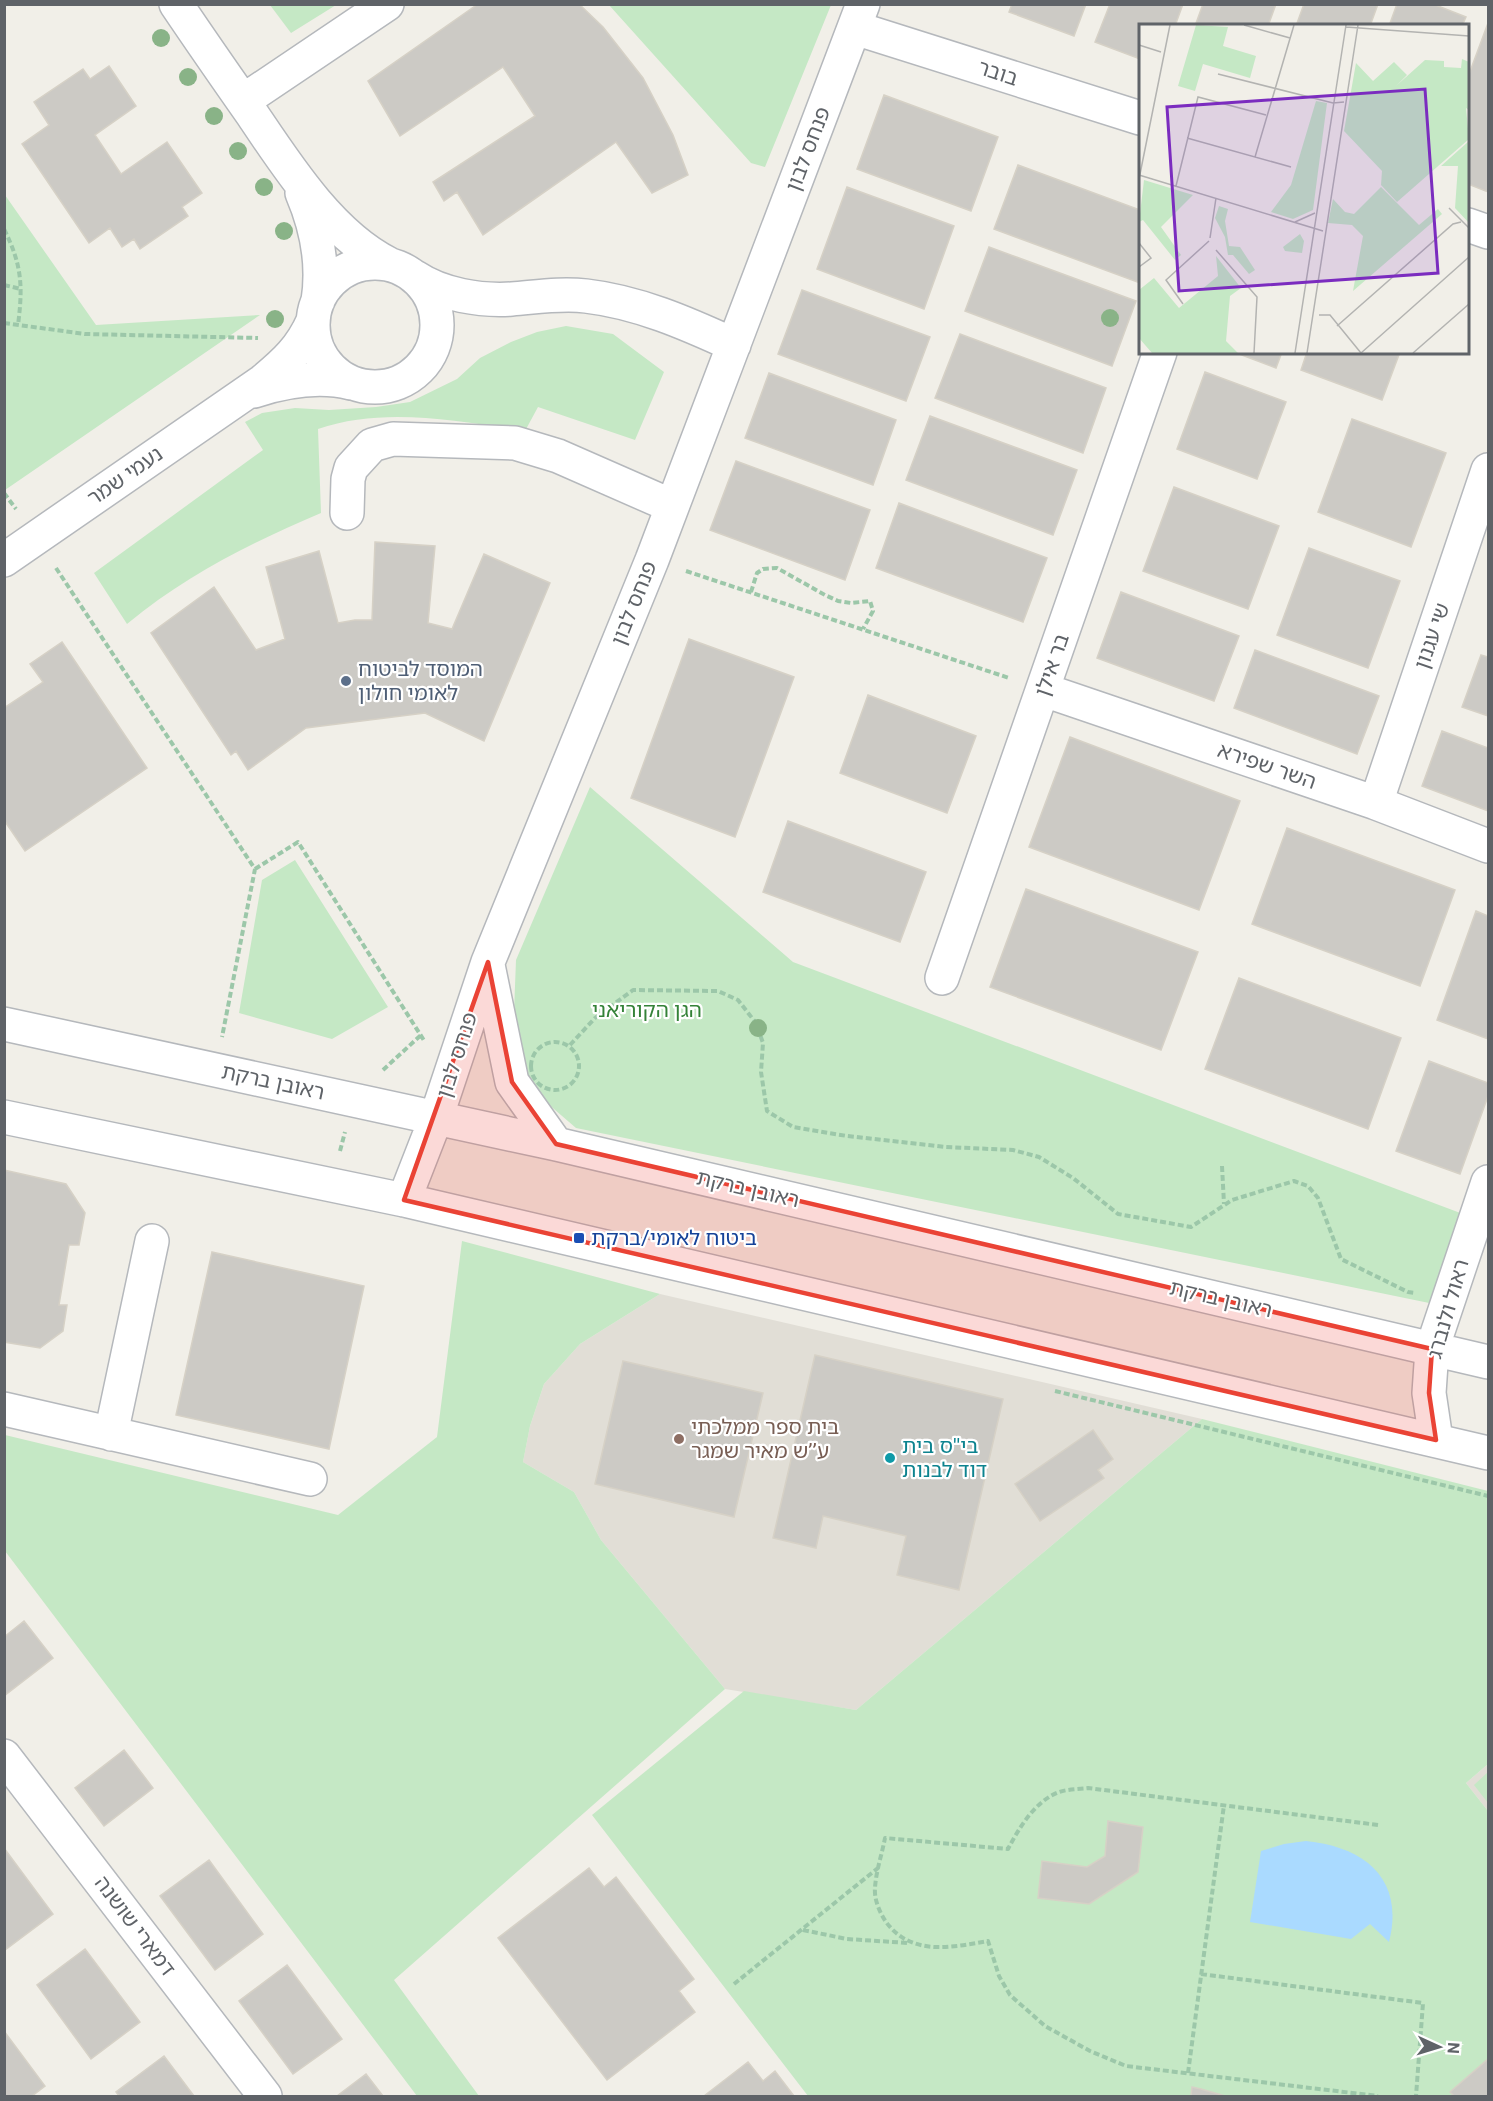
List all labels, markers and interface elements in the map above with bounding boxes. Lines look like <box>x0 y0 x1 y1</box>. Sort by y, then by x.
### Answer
inset map <box>1139 24 1469 354</box>
street label: בובר <box>975 55 1021 91</box>
street label: פנחס לבון <box>781 103 835 195</box>
street label: נעמי שמר <box>83 442 167 510</box>
street label: פנחס לבון <box>606 557 662 649</box>
street label: שי עגנון <box>1410 600 1454 672</box>
street label: בר אילן <box>1030 631 1074 699</box>
place label: המוסד לביטוח לאומי חולון <box>358 657 483 705</box>
marker: המוסד לביטוח לאומי חולון <box>339 674 353 688</box>
street label: השר שפירא <box>1215 738 1319 794</box>
park label: הגן הקוריאני <box>592 998 702 1022</box>
street label: פנחס לבון <box>432 1009 482 1101</box>
street label: ראובן ברקת <box>219 1059 327 1105</box>
street label: ראובן ברקת <box>694 1166 802 1212</box>
place label: ביטוח לאומי/ברקת <box>591 1226 757 1250</box>
marker: ביטוח לאומי/ברקת <box>572 1231 586 1245</box>
street label: ראול ולנברג <box>1422 1257 1474 1361</box>
street label: ראובן ברקת <box>1167 1276 1275 1322</box>
place label: בית ספר ממלכתי ע’’ש מאיר שמגר <box>691 1415 839 1463</box>
marker: בית ספר ממלכתי ע’’ש מאיר שמגר <box>672 1432 686 1446</box>
place label: בי''ס בית דוד לבנות <box>902 1434 987 1482</box>
marker: בי''ס בית דוד לבנות <box>883 1451 897 1465</box>
street label: דמארי שושנה <box>90 1871 180 1981</box>
north arrow <box>1409 2017 1469 2077</box>
text: N <box>1444 2042 1463 2054</box>

